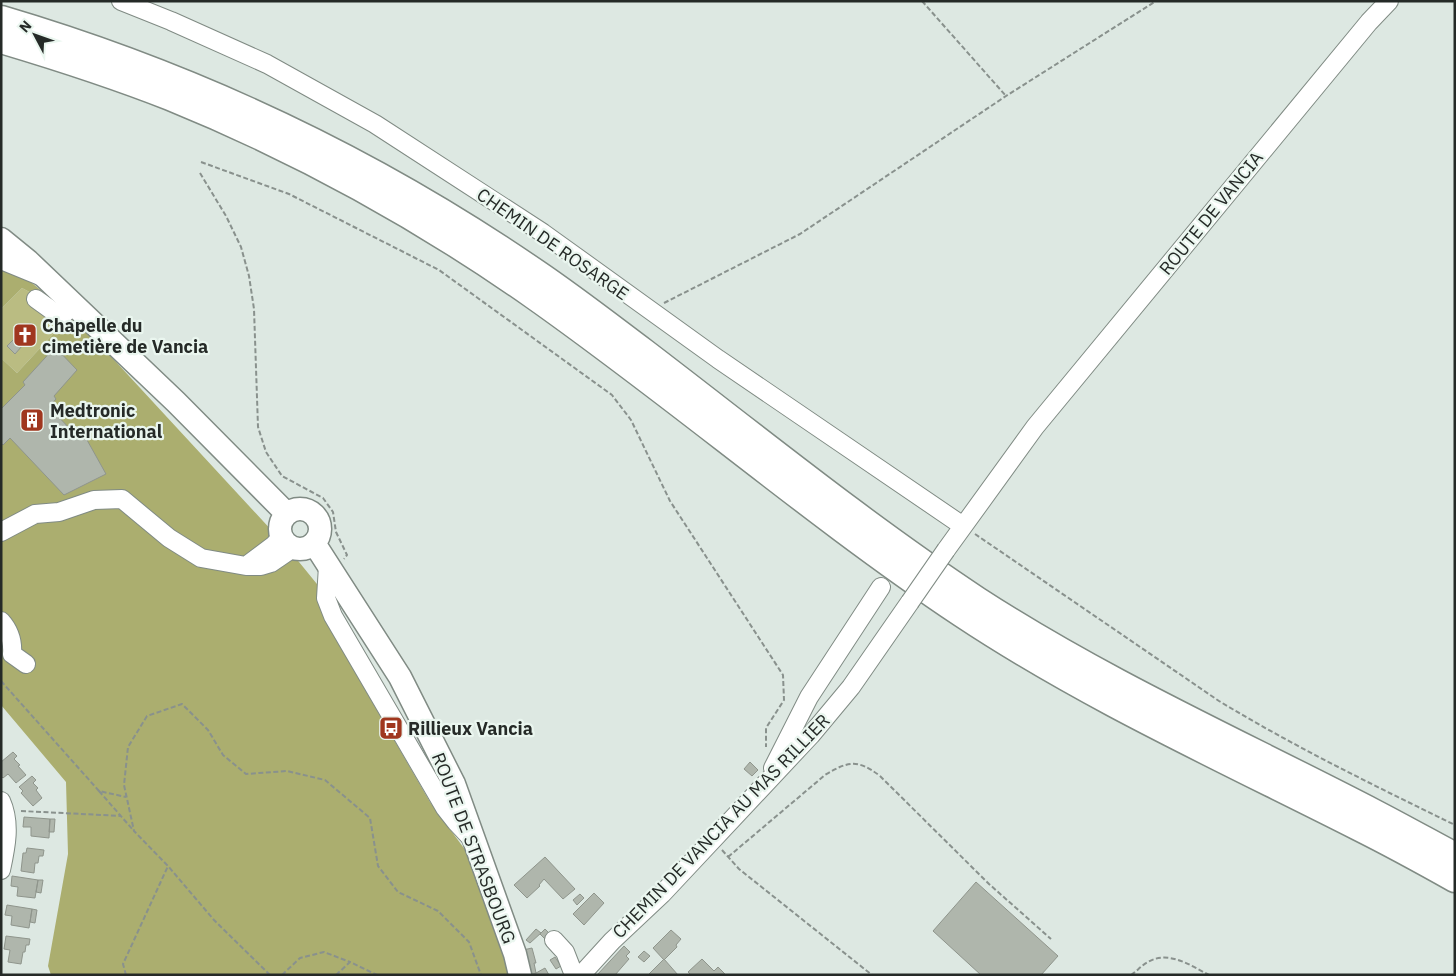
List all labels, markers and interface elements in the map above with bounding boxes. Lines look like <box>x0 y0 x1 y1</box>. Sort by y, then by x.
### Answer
north arrow <box>10 10 60 60</box>
text: N <box>15 17 35 36</box>
street label: ROUTE DE VANCIA <box>1154 146 1268 280</box>
street label: CHEMIN DE ROSARGE <box>473 183 633 305</box>
place label: Chapelle du cimetière de Vancia <box>42 314 208 358</box>
church icon: Chapelle du cimetière de Vancia <box>12 322 38 348</box>
place label: Medtronic International <box>50 399 163 443</box>
building icon: Medtronic International <box>19 407 45 433</box>
street label: CHEMIN DE VANCIA AU MAS RILLIER <box>607 709 835 943</box>
bus stop icon: Rillieux Vancia <box>378 715 404 741</box>
place label: Rillieux Vancia <box>408 717 533 740</box>
street label: ROUTE DE STRASBOURG <box>427 749 521 947</box>

